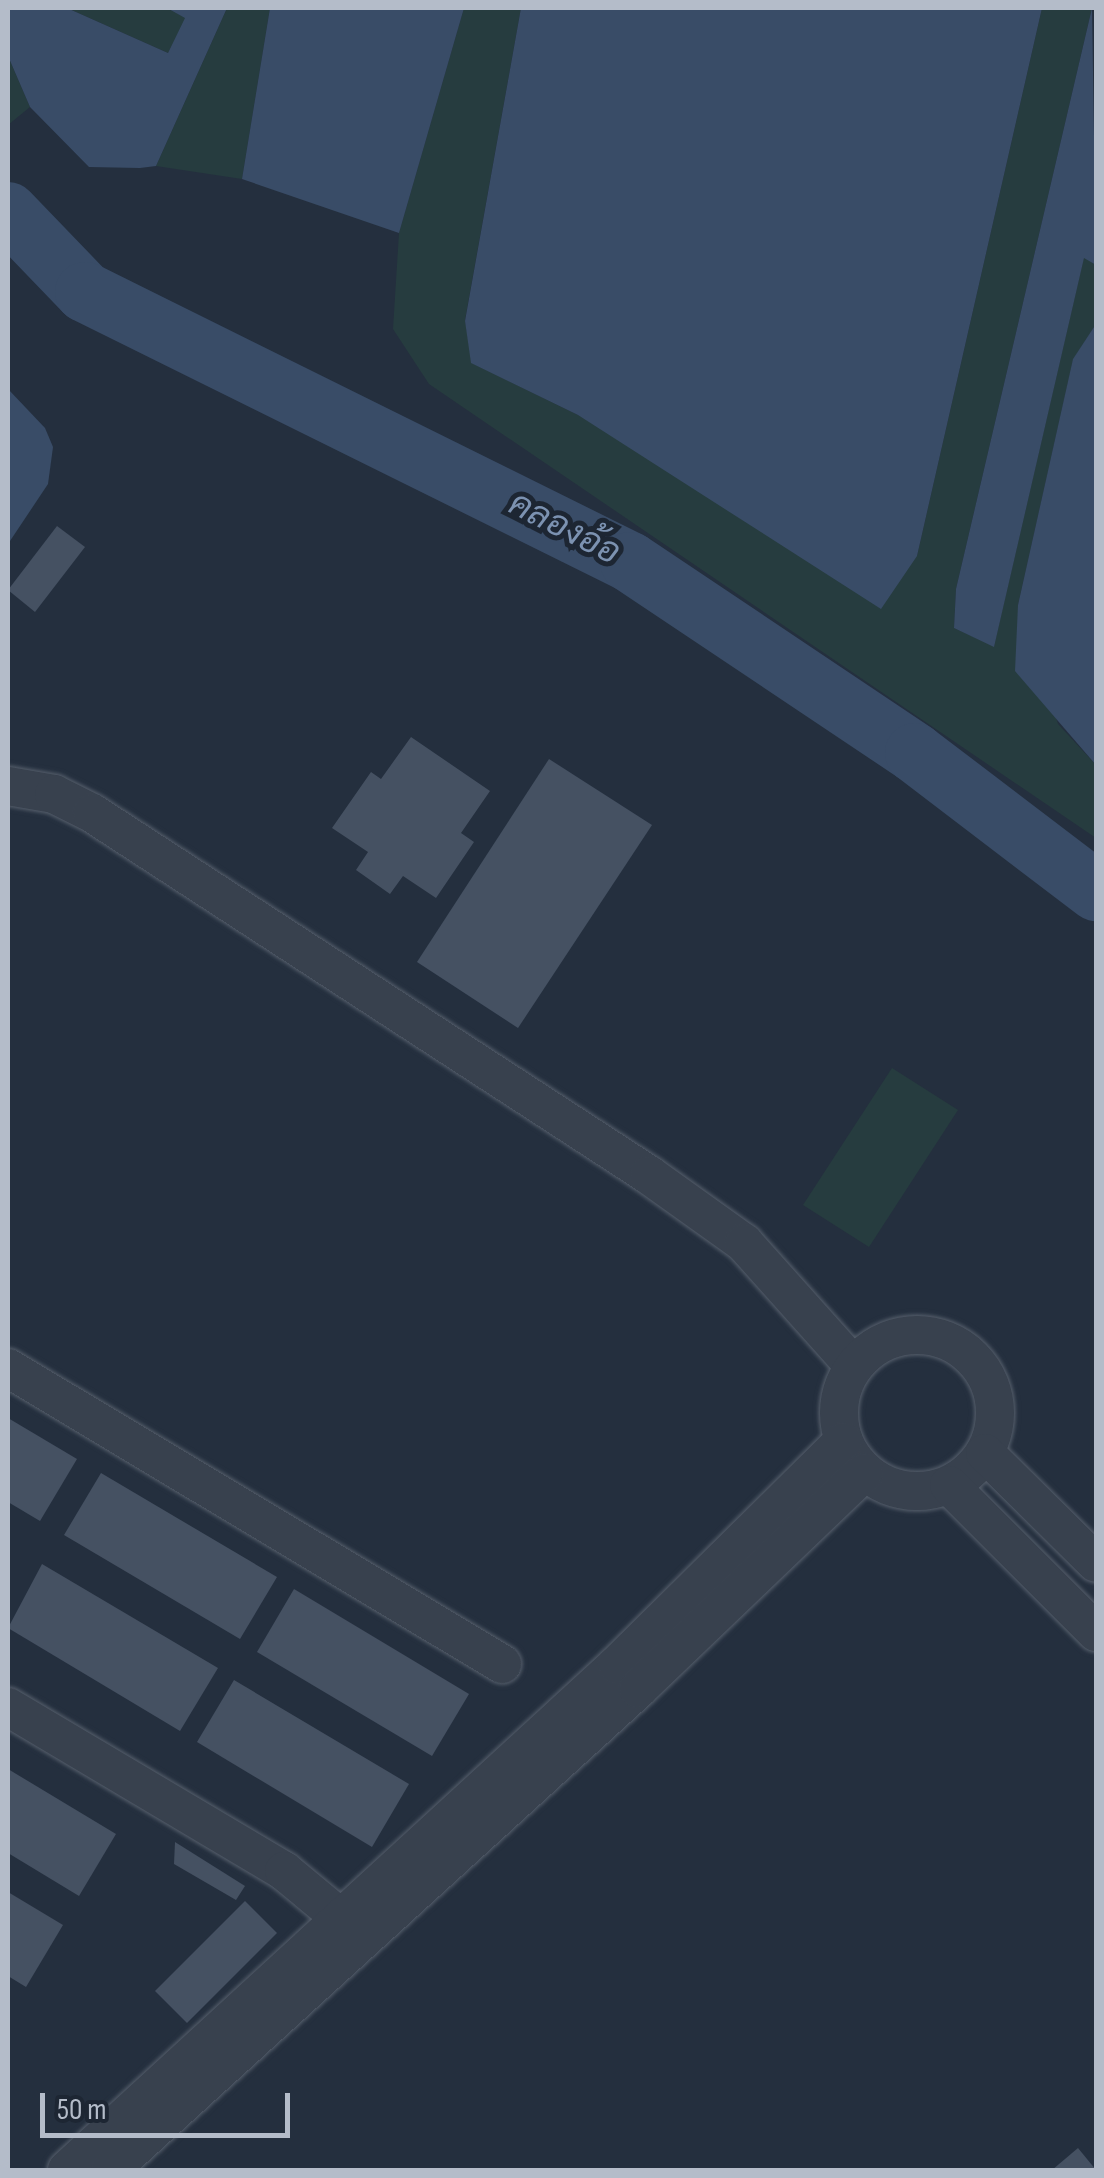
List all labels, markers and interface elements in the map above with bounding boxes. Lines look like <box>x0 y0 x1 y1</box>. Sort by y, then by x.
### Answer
water label: คลองอ้อ <box>501 483 627 575</box>
scale bar <box>45 2073 295 2135</box>
text: 50 m <box>57 2092 106 2128</box>

